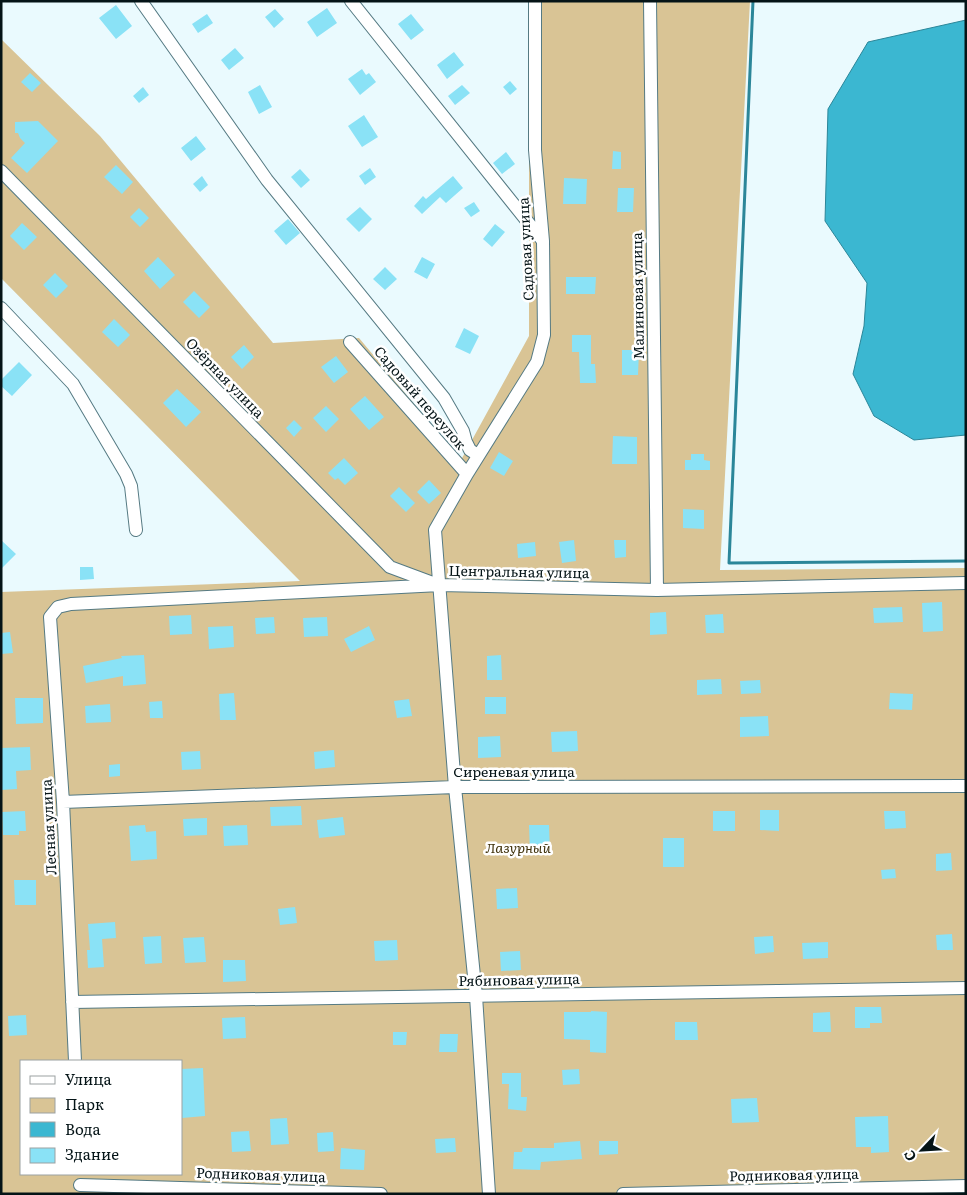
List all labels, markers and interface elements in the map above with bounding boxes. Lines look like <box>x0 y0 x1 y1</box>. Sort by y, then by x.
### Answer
street label: Садовая улица <box>512 196 538 301</box>
street label: Малиновая улица <box>626 232 648 360</box>
street label: Озёрная улица <box>182 333 270 422</box>
street label: Садовый переулок <box>370 341 472 454</box>
street label: Центральная улица <box>448 560 590 582</box>
street label: Сиреневая улица <box>453 761 575 781</box>
street label: Лесная улица <box>35 778 61 876</box>
park label: Лазурный <box>485 837 552 857</box>
street label: Рябиновая улица <box>458 968 580 990</box>
legend <box>20 1060 182 1175</box>
text: Улица <box>65 1067 113 1090</box>
text: Парк <box>65 1092 104 1115</box>
text: Вода <box>65 1117 102 1140</box>
north arrow <box>897 1125 947 1175</box>
text: Здание <box>65 1142 119 1165</box>
text: С <box>898 1147 920 1165</box>
street label: Родниковая улица <box>196 1162 327 1186</box>
street label: Родниковая улица <box>729 1163 859 1185</box>

